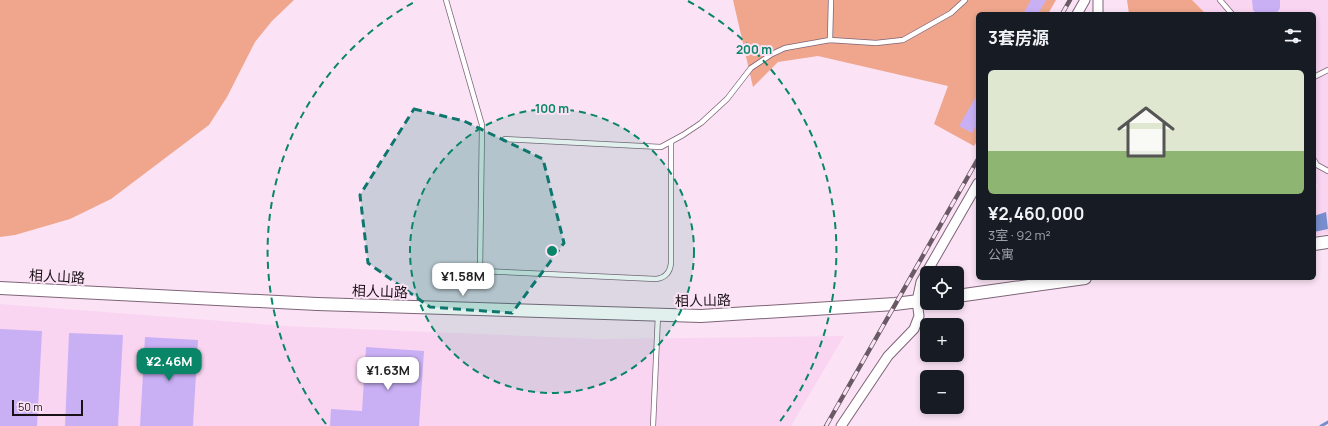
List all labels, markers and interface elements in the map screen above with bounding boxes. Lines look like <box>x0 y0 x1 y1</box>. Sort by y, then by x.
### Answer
icon: filters <box>1282 25 1304 47</box>
text: 3套房源 <box>988 26 1049 49</box>
text: 200 m <box>736 41 772 58</box>
icon: home <box>1110 96 1182 168</box>
text: 100 m <box>535 100 569 117</box>
text: ¥2,460,000 <box>988 202 1085 225</box>
text: 3室 · 92 m² <box>988 226 1051 244</box>
centre of rings <box>545 244 559 258</box>
text: 公寓 <box>988 245 1014 263</box>
pin: ¥1.58M <box>430 263 496 297</box>
street label: 相人山路 <box>29 265 85 287</box>
map controls <box>920 266 964 414</box>
button: locate <box>920 266 964 310</box>
text: ¥1.58M <box>441 267 485 285</box>
street label: 相人山路 <box>352 281 408 301</box>
street label: 相人山路 <box>675 290 731 310</box>
button: + <box>920 318 964 362</box>
pin: ¥2.46M <box>136 348 202 382</box>
text: ¥2.46M <box>146 352 192 370</box>
pin: ¥1.63M <box>355 357 421 391</box>
text: ¥1.63M <box>366 361 410 379</box>
button: − <box>920 370 964 414</box>
scale bar <box>12 398 83 417</box>
text: 50 m <box>18 399 43 414</box>

